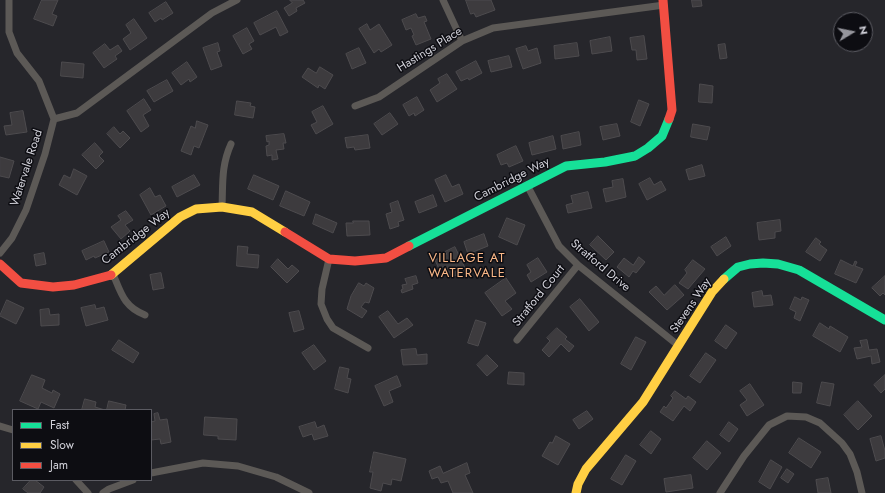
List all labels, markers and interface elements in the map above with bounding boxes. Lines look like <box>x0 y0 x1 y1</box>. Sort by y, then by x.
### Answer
north arrow <box>833 12 873 52</box>
street label: Hastings Place <box>395 24 465 76</box>
text: N <box>855 24 872 36</box>
street label: Watervale Road <box>8 128 46 208</box>
street label: Cambridge Way <box>472 155 552 205</box>
street label: Cambridge Way <box>99 206 173 268</box>
street label: Stratford Drive <box>567 237 633 295</box>
district label: VILLAGE AT WATERVALE <box>428 251 506 282</box>
street label: Stratford Court <box>510 262 568 330</box>
street label: Stevens Way <box>667 276 715 336</box>
legend <box>12 409 152 481</box>
text: Fast <box>50 416 69 434</box>
text: Slow <box>50 436 74 454</box>
text: Jam <box>50 456 68 474</box>

